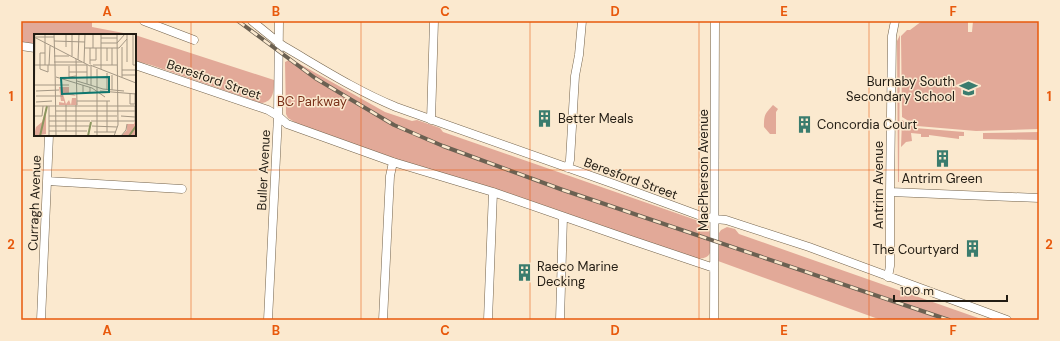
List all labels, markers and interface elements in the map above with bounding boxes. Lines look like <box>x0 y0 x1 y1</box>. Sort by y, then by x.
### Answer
text: A <box>102 3 112 20</box>
text: B <box>272 3 280 20</box>
text: C <box>440 3 450 20</box>
text: D <box>610 3 620 20</box>
text: E <box>780 3 788 20</box>
text: F <box>949 3 957 20</box>
inset map <box>34 34 136 136</box>
street label: Beresford Street <box>164 55 263 104</box>
place label: Burnaby South Secondary School <box>846 73 955 105</box>
school or university icon: Burnaby South Secondary School <box>958 78 978 98</box>
text: 1 <box>9 88 13 105</box>
text: 1 <box>1047 88 1051 105</box>
park label: BC Parkway <box>277 93 347 110</box>
building icon: Better Meals <box>535 108 555 128</box>
street label: MacPherson Avenue <box>695 109 712 231</box>
place label: Better Meals <box>558 110 633 127</box>
building icon: Concordia Court <box>794 114 814 134</box>
place label: Concordia Court <box>817 116 917 133</box>
street label: Buller Avenue <box>253 129 274 211</box>
street label: Antrim Avenue <box>870 141 887 229</box>
building icon: Antrim Green <box>932 149 952 169</box>
street label: Beresford Street <box>582 154 680 203</box>
street label: Curragh Avenue <box>24 155 45 251</box>
place label: Antrim Green <box>902 170 982 187</box>
text: 2 <box>7 236 15 253</box>
text: 2 <box>1045 236 1053 253</box>
building icon: The Courtyard <box>962 239 982 259</box>
place label: The Courtyard <box>872 241 959 258</box>
place label: Raeco Marine Decking <box>537 258 618 290</box>
building icon: Raeco Marine Decking <box>514 263 534 283</box>
scale bar <box>894 277 1007 303</box>
text: 100 m <box>900 283 934 299</box>
text: A <box>102 322 112 339</box>
text: B <box>272 322 280 339</box>
text: C <box>440 322 450 339</box>
text: D <box>610 322 620 339</box>
text: E <box>780 322 788 339</box>
text: F <box>949 322 957 339</box>

